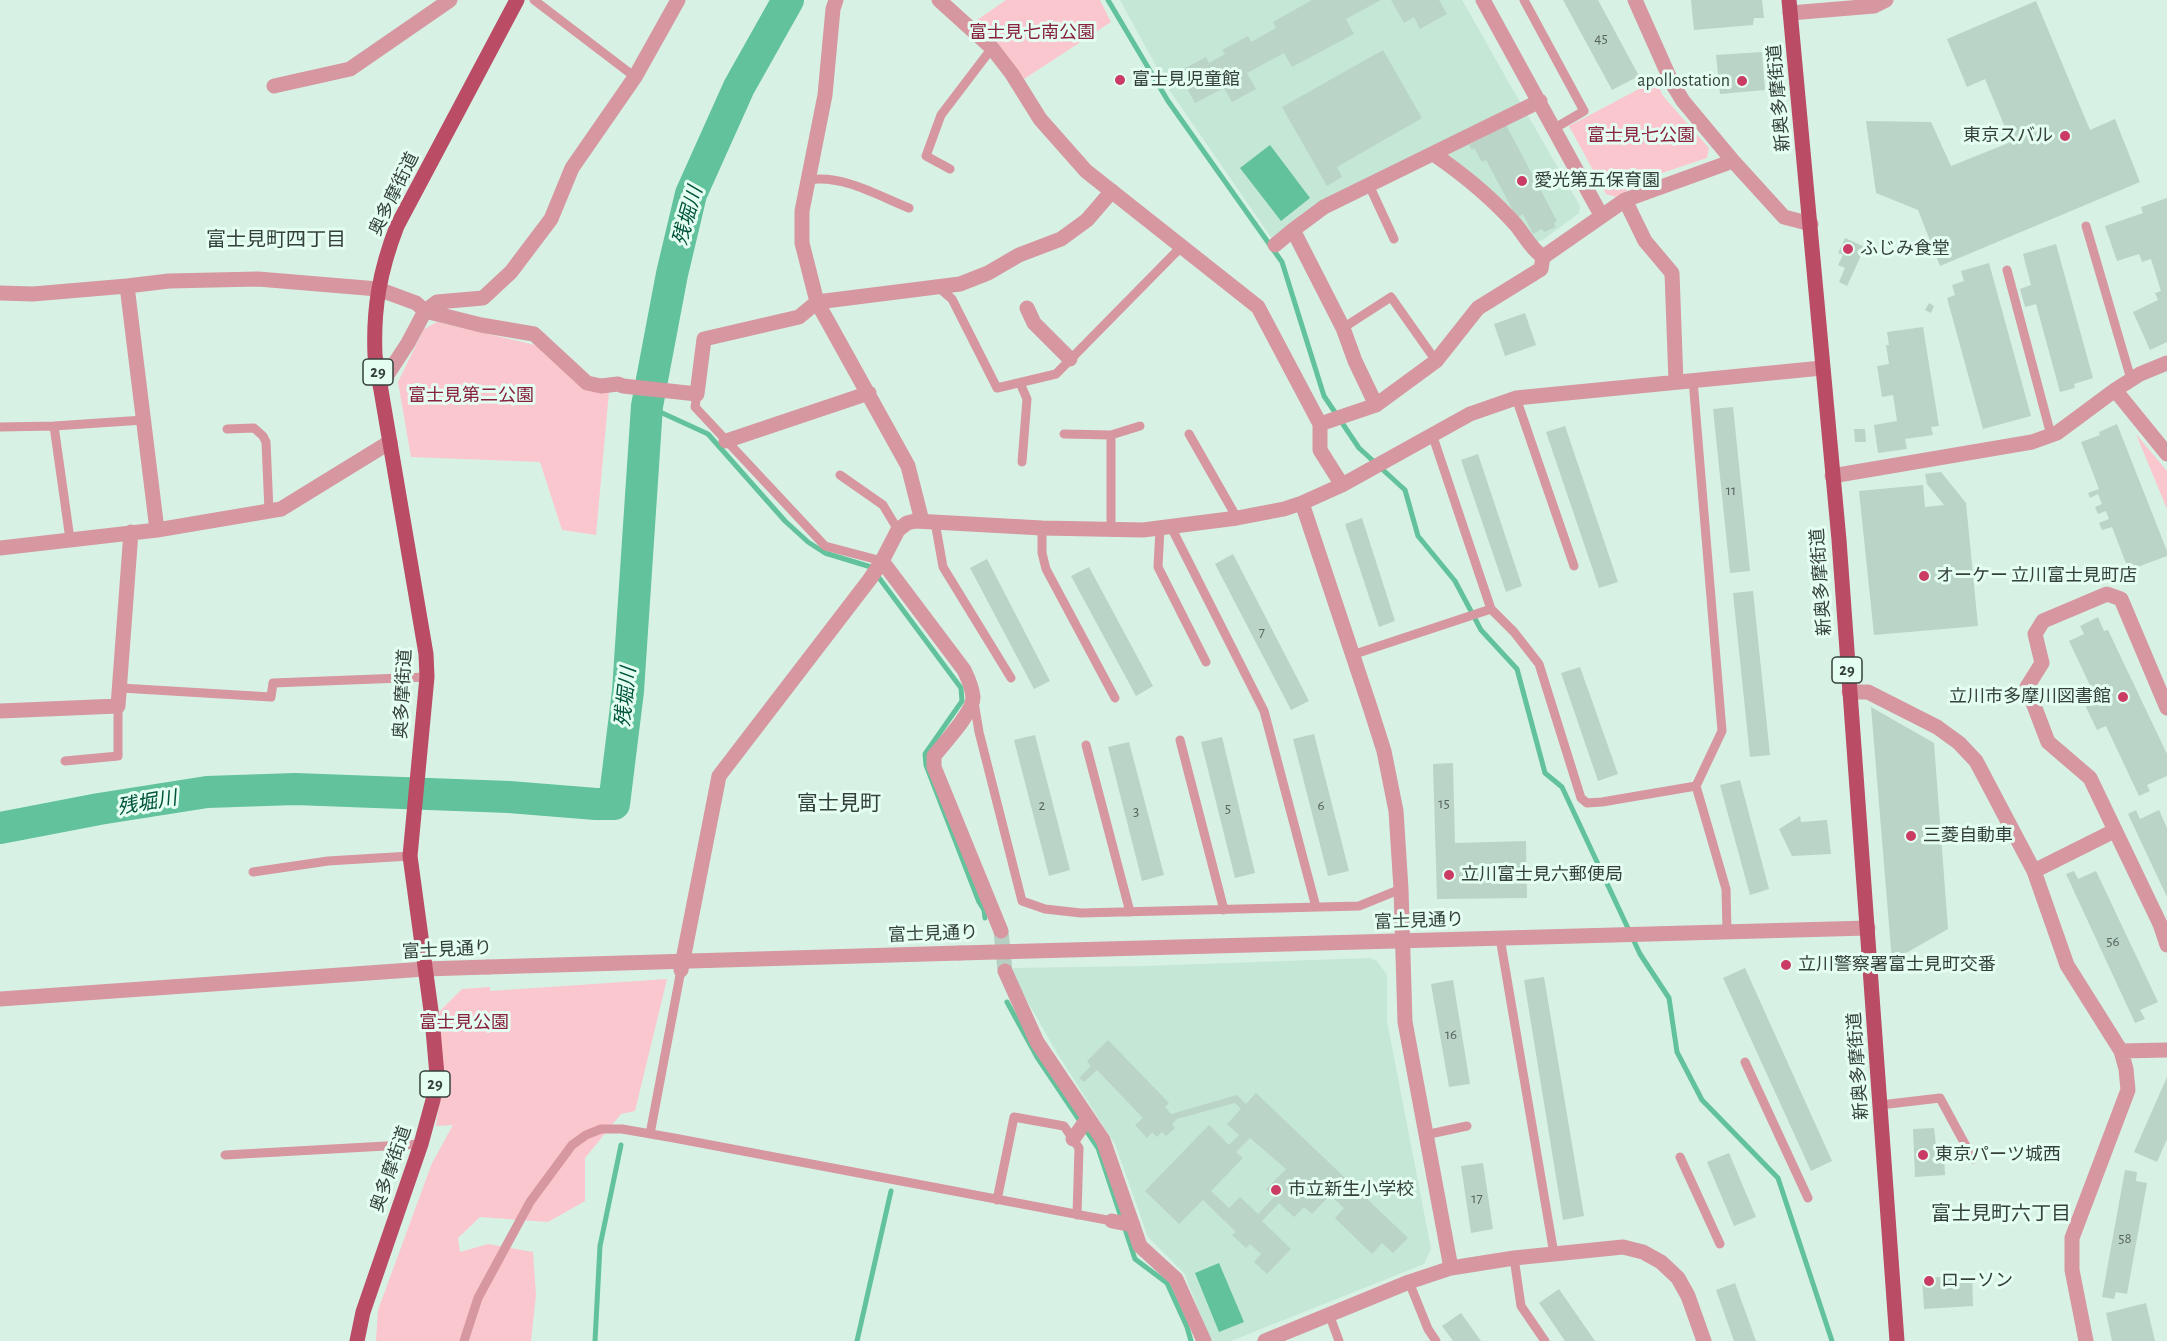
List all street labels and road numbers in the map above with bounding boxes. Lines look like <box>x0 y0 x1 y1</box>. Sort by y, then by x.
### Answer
street label: 新奥多摩街道 <box>1764 43 1794 153</box>
street label: 奥多摩街道 <box>365 149 423 239</box>
road number: 29 <box>363 359 393 385</box>
street label: 新奥多摩街道 <box>1806 527 1836 637</box>
street label: 奥多摩街道 <box>390 648 416 740</box>
road number: 29 <box>1832 657 1862 683</box>
street label: 富士見通り <box>1374 909 1464 933</box>
street label: 富士見通り <box>888 922 978 946</box>
street label: 富士見通り <box>401 937 493 963</box>
street label: 新奥多摩街道 <box>1843 1011 1873 1121</box>
road number: 29 <box>420 1071 450 1097</box>
street label: 奥多摩街道 <box>366 1123 416 1215</box>

